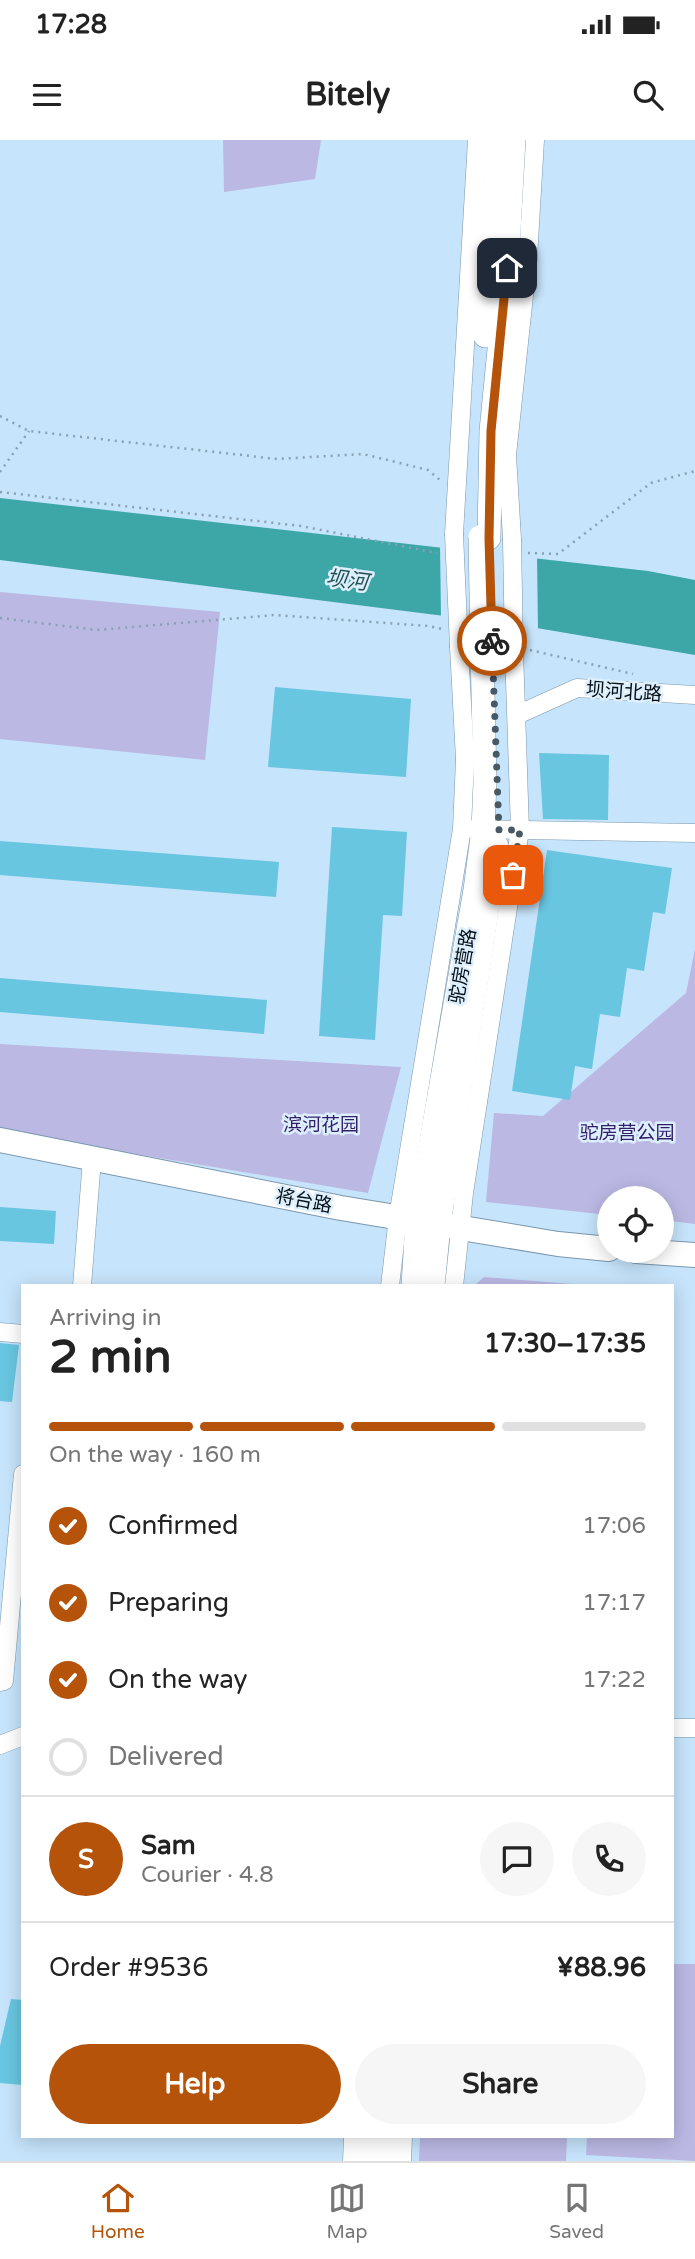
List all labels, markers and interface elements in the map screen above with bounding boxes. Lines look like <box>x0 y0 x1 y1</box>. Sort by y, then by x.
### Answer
text: 17:28 <box>35 9 107 40</box>
icon: menu <box>28 76 66 114</box>
text: Bitely <box>305 76 390 114</box>
icon: search <box>629 76 667 114</box>
pin <box>477 238 537 298</box>
icon: home <box>488 249 526 287</box>
water label: 坝河 <box>325 566 373 596</box>
courier <box>457 606 527 676</box>
icon: bike <box>473 622 511 660</box>
street label: 坝河北路 <box>585 678 663 706</box>
pin <box>483 845 543 905</box>
icon: bag <box>494 856 532 894</box>
street label: 驼房营路 <box>446 927 480 1006</box>
park label: 滨河花园 <box>283 1114 359 1136</box>
park label: 驼房营公园 <box>579 1122 675 1144</box>
street label: 将台路 <box>274 1185 334 1217</box>
map controls <box>597 1186 674 1263</box>
button: locate <box>597 1186 674 1263</box>
text: Arriving in <box>49 1304 162 1332</box>
text: 17:30–17:35 <box>484 1328 646 1359</box>
text: 2 min <box>49 1330 172 1385</box>
text: On the way · 160 m <box>49 1441 261 1469</box>
icon: check <box>49 1507 87 1545</box>
text: Confirmed <box>108 1510 238 1541</box>
text: 17:06 <box>582 1512 646 1540</box>
icon: check <box>49 1584 87 1622</box>
text: Preparing <box>108 1587 229 1618</box>
text: 17:17 <box>582 1589 646 1617</box>
icon: check <box>49 1661 87 1699</box>
text: On the way <box>108 1664 248 1695</box>
text: 17:22 <box>582 1666 646 1694</box>
text: Delivered <box>108 1741 224 1772</box>
button: chat <box>480 1822 554 1896</box>
button: phone <box>572 1822 646 1896</box>
text: Sam <box>141 1830 196 1861</box>
text: S <box>78 1844 94 1875</box>
text: Courier · 4.8 <box>141 1861 274 1889</box>
text: Order #9536 <box>49 1952 209 1983</box>
text: ¥88.96 <box>557 1952 646 1983</box>
button: Help <box>49 2044 341 2124</box>
button: Share <box>355 2044 646 2124</box>
tab: Home <box>91 2179 145 2243</box>
tab: Map <box>326 2179 367 2243</box>
tab: Saved <box>549 2179 604 2243</box>

